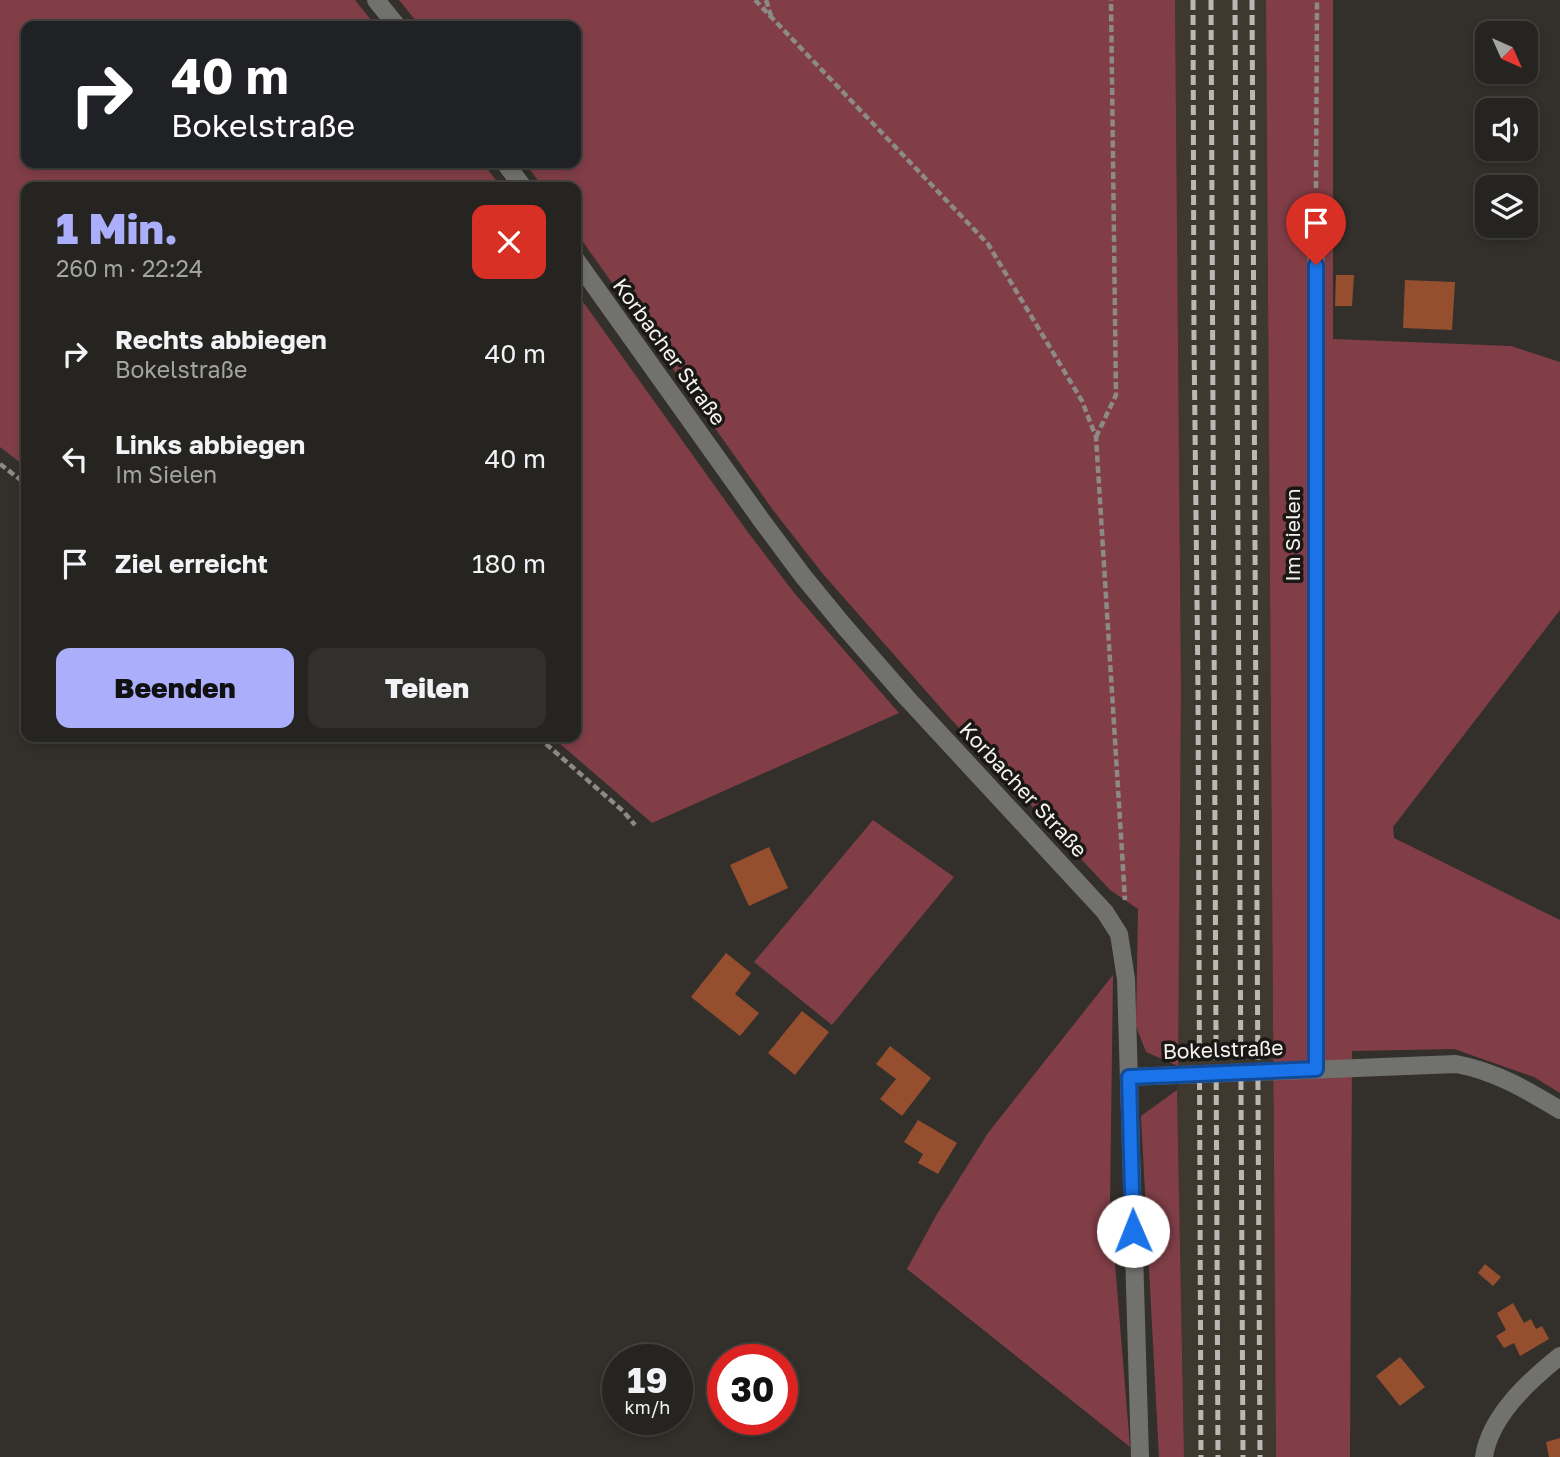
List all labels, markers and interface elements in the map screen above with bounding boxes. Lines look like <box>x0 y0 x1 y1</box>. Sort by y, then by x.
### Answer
north arrow <box>1475 21 1538 84</box>
map controls <box>1475 21 1538 238</box>
text: 40 m <box>171 46 289 105</box>
icon: right <box>56 49 147 140</box>
button: sound <box>1475 98 1538 161</box>
text: Bokelstraße <box>171 106 355 144</box>
button: layers <box>1475 175 1538 238</box>
pin <box>1286 193 1346 265</box>
text: 1 Min. <box>56 203 178 253</box>
icon: arrive <box>1297 204 1335 242</box>
button: close <box>472 205 546 279</box>
text: 260 m · 22:24 <box>56 254 203 282</box>
street label: Korbacher Straße <box>608 273 732 430</box>
text: Rechts abbiegen <box>115 324 327 355</box>
icon: right <box>56 335 94 373</box>
text: 40 m <box>485 338 546 369</box>
text: Bokelstraße <box>115 355 247 383</box>
text: Links abbiegen <box>115 429 305 460</box>
icon: left <box>56 440 94 478</box>
text: 40 m <box>485 443 546 474</box>
text: Im Sielen <box>115 460 217 488</box>
street label: Im Sielen <box>1279 488 1305 582</box>
icon: arrive <box>56 545 94 583</box>
text: Ziel erreicht <box>115 548 268 579</box>
text: 180 m <box>472 548 546 579</box>
button: Beenden <box>56 648 294 728</box>
button: Teilen <box>308 648 546 728</box>
street label: Korbacher Straße <box>954 716 1093 862</box>
street label: Bokelstraße <box>1162 1034 1284 1064</box>
position arrow <box>1096 1194 1170 1268</box>
speed limit sign: 30 <box>707 1344 798 1435</box>
text: 19 <box>627 1359 668 1401</box>
text: km/h <box>625 1396 670 1418</box>

